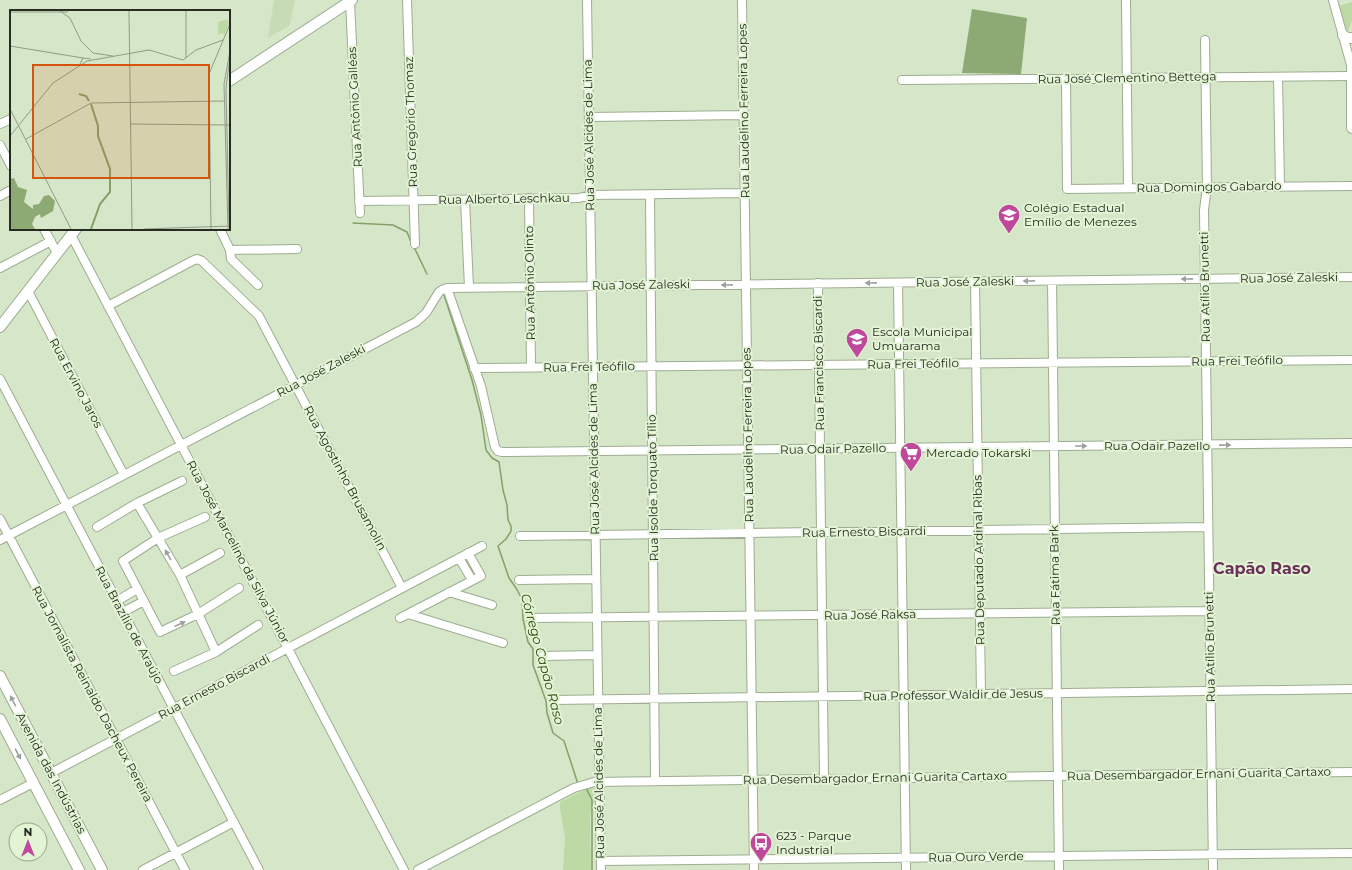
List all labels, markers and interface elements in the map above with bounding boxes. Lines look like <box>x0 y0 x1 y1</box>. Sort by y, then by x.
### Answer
inset map <box>10 10 230 230</box>
street label: Rua Laudelino Ferreira Lopes <box>734 23 753 198</box>
street label: Rua Antônio Galléas <box>344 46 365 168</box>
street label: Rua Gregório Thomaz <box>401 56 420 188</box>
street label: Rua José Alcides de Lima <box>580 59 597 211</box>
street label: Rua José Clementino Bettega <box>1037 68 1217 87</box>
street label: Rua Domingos Gabardo <box>1136 178 1282 195</box>
street label: Rua Alberto Leschkau <box>438 190 570 207</box>
place label: Colégio Estadual Emílio de Menezes <box>1024 200 1137 229</box>
school or university icon: Colégio Estadual Emílio de Menezes <box>996 202 1022 235</box>
street label: Rua Antônio Olinto <box>521 226 538 340</box>
street label: Rua Atílio Brunetti <box>1196 231 1213 343</box>
street label: Rua José Zaleski <box>1240 269 1338 286</box>
street label: Rua José Zaleski <box>916 273 1014 290</box>
street label: Rua José Zaleski <box>592 276 690 293</box>
one-way arrow <box>1180 276 1193 282</box>
one-way arrow <box>1022 278 1035 284</box>
one-way arrow <box>864 280 877 286</box>
one-way arrow <box>721 281 733 288</box>
street label: Rua Francisco Biscardi <box>810 295 827 431</box>
place label: Escola Municipal Umuarama <box>872 324 973 353</box>
school or university icon: Escola Municipal Umuarama <box>844 326 870 359</box>
street label: Rua Ervino Jaros <box>46 335 107 430</box>
street label: Rua José Zaleski <box>274 341 368 400</box>
street label: Rua Laudelino Ferreira Lopes <box>738 347 757 522</box>
street label: Rua Frei Teófilo <box>1191 352 1283 369</box>
street label: Rua Frei Teófilo <box>867 355 959 372</box>
street label: Rua Frei Teófilo <box>543 358 635 375</box>
street label: Rua José Alcides de Lima <box>585 383 602 535</box>
street label: Rua Agostinho Brusamolin <box>301 403 390 553</box>
street label: Rua Isolde Torquato Tílio <box>644 414 661 562</box>
street label: Rua Odair Pazello <box>1104 438 1210 453</box>
street label: Rua Odair Pazello <box>780 440 886 457</box>
supermarket icon: Mercado Tokarski <box>898 440 924 473</box>
one-way arrow <box>1219 442 1232 448</box>
one-way arrow <box>1075 443 1088 449</box>
place label: Mercado Tokarski <box>926 445 1031 460</box>
street label: Rua José Marcelino da Silva Júnior <box>184 458 293 646</box>
street label: Rua Deputado Ardinal Ribas <box>970 475 987 645</box>
street label: Rua Ernesto Biscardi <box>802 523 926 540</box>
street label: Rua Fátima Bark <box>1046 524 1063 625</box>
one-way arrow <box>165 549 172 561</box>
district label: Capão Raso <box>1213 559 1311 578</box>
street label: Rua Brazílio de Araújo <box>92 563 167 686</box>
street label: Rua Jornalista Reinaldo Dacheux Pereira <box>29 583 156 804</box>
street label: Rua Atílio Brunetti <box>1201 591 1218 703</box>
water label: Córrego Capão Raso <box>518 592 568 726</box>
street label: Rua José Raksa <box>824 606 916 623</box>
one-way arrow <box>174 620 186 626</box>
street label: Rua Ernesto Biscardi <box>155 651 272 722</box>
street label: Rua Professor Waldir de Jesus <box>863 685 1043 704</box>
one-way arrow <box>10 695 17 707</box>
street label: Rua José Alcides de Lima <box>590 707 607 859</box>
street label: Avenida das Indústrias <box>13 710 90 836</box>
one-way arrow <box>15 748 21 760</box>
street label: Rua Desembargador Ernani Guarita Cartaxo <box>1067 764 1331 783</box>
street label: Rua Desembargador Ernani Guarita Cartaxo <box>743 768 1007 787</box>
north arrow <box>8 822 48 862</box>
text: N <box>24 825 32 839</box>
place label: 623 - Parque Industrial <box>776 828 851 857</box>
bus stop icon: 623 - Parque Industrial <box>748 830 774 863</box>
street label: Rua Ouro Verde <box>928 848 1024 865</box>

